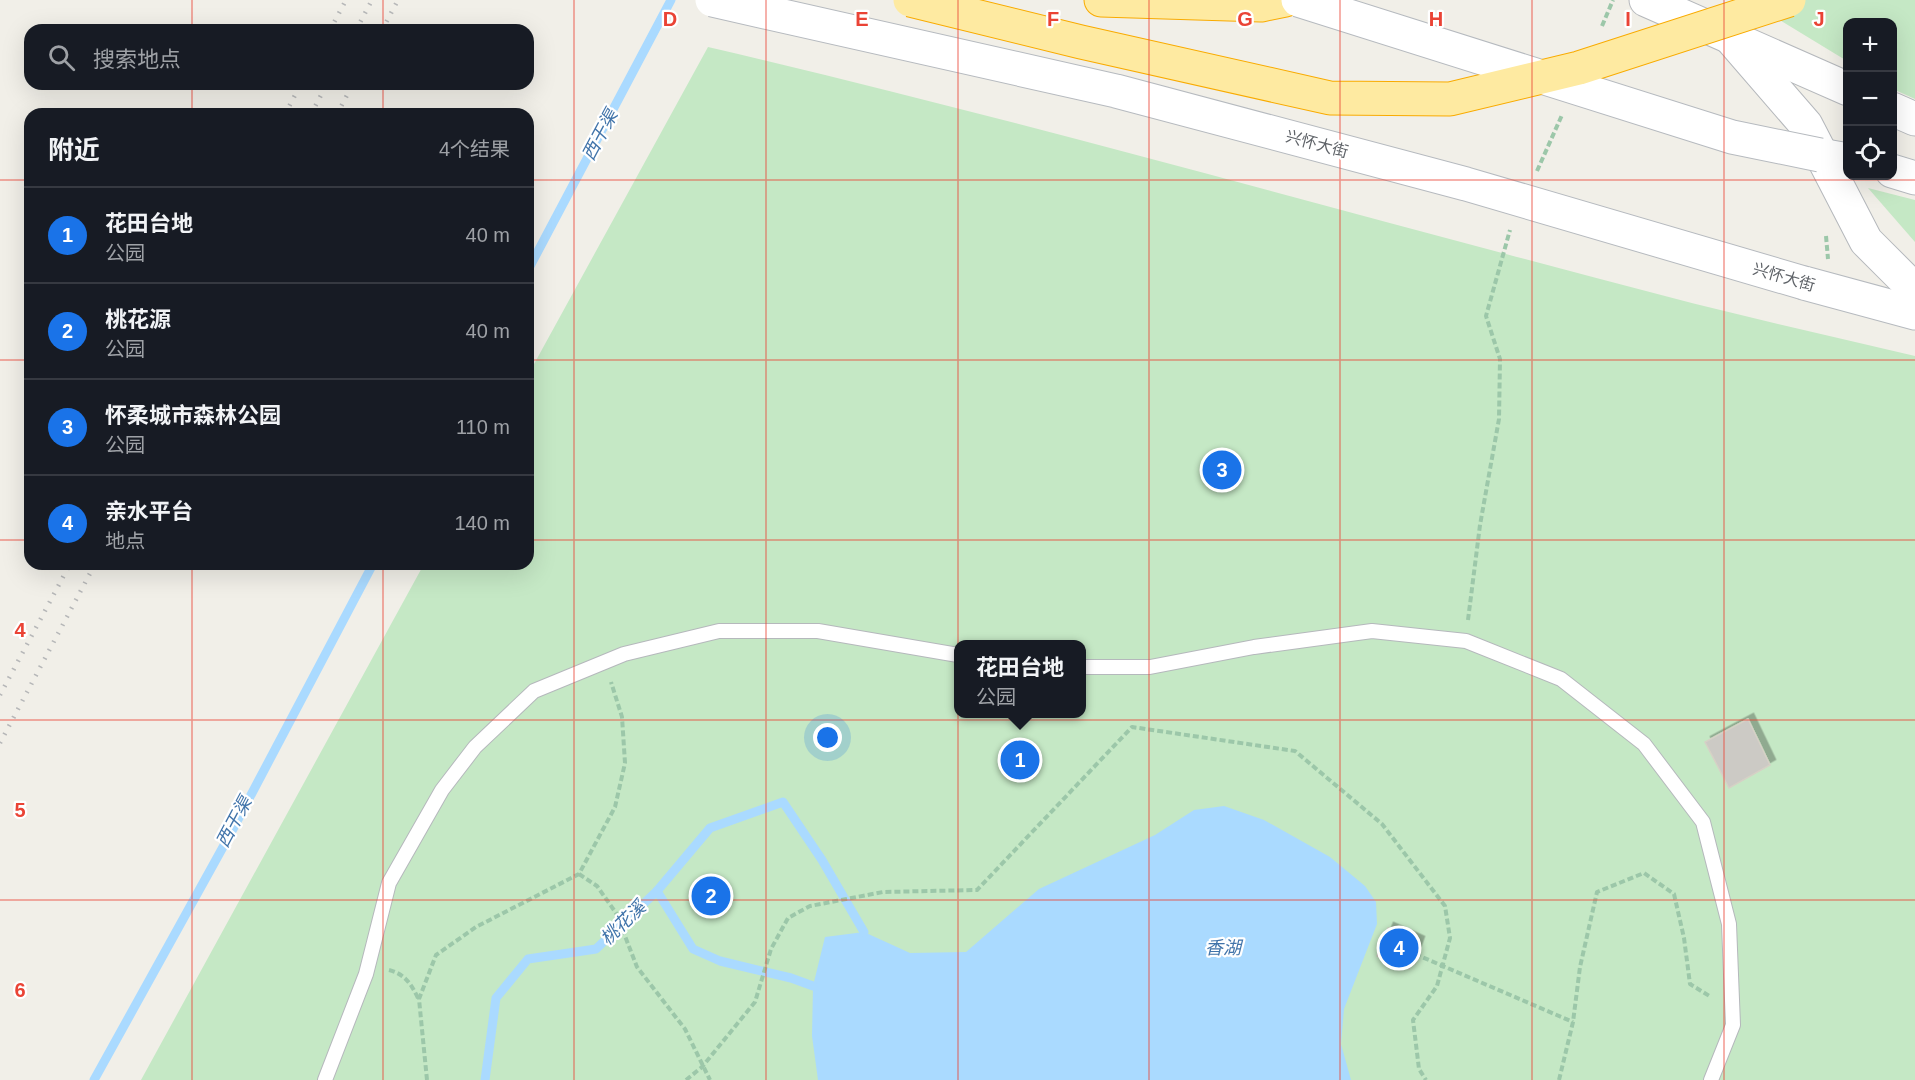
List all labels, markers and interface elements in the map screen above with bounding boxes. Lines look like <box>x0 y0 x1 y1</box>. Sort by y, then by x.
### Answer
text: D <box>663 8 677 30</box>
text: E <box>855 8 869 30</box>
text: F <box>1047 8 1059 30</box>
text: G <box>1237 8 1253 30</box>
text: H <box>1429 8 1443 30</box>
text: I <box>1625 8 1631 30</box>
text: J <box>1813 8 1825 30</box>
map controls <box>1843 18 1897 180</box>
button: + <box>1843 18 1897 72</box>
search box <box>24 24 534 90</box>
icon: search <box>45 41 78 74</box>
text: 搜索地点 <box>93 47 181 72</box>
button: − <box>1843 72 1897 126</box>
water label: 西干渠 <box>578 104 623 164</box>
button: locate <box>1843 126 1897 180</box>
street label: 兴怀大街 <box>1284 128 1350 160</box>
text: 附近 <box>48 135 100 165</box>
text: 4个结果 <box>439 138 510 160</box>
text: 花田台地 <box>105 211 193 236</box>
text: 1 <box>62 224 73 246</box>
text: 40 m <box>466 224 510 246</box>
text: 公园 <box>105 242 145 264</box>
street label: 兴怀大街 <box>1751 260 1817 294</box>
text: 桃花源 <box>105 307 171 332</box>
text: 2 <box>62 320 73 342</box>
text: 40 m <box>466 320 510 342</box>
text: 公园 <box>105 338 145 360</box>
text: 怀柔城市森林公园 <box>105 403 281 428</box>
text: 3 <box>62 416 73 438</box>
text: 110 m <box>456 416 510 438</box>
text: 公园 <box>105 434 145 456</box>
pin: 3 <box>1202 448 1242 492</box>
text: 亲水平台 <box>105 499 193 524</box>
text: 4 <box>62 512 73 534</box>
text: 140 m <box>454 512 510 534</box>
text: 地点 <box>105 530 145 552</box>
text: 4 <box>14 619 26 641</box>
popup <box>954 640 1086 718</box>
text: 花田台地 <box>976 655 1064 680</box>
text: 公园 <box>976 686 1016 708</box>
your location <box>813 723 842 752</box>
pin: 1 <box>1000 738 1040 783</box>
water label: 西干渠 <box>212 791 257 851</box>
text: 5 <box>14 799 26 821</box>
pin: 2 <box>692 874 730 918</box>
water label: 桃花溪 <box>597 896 651 949</box>
pin: 4 <box>1380 926 1418 970</box>
water label: 香湖 <box>1205 938 1244 958</box>
text: 6 <box>14 979 26 1001</box>

